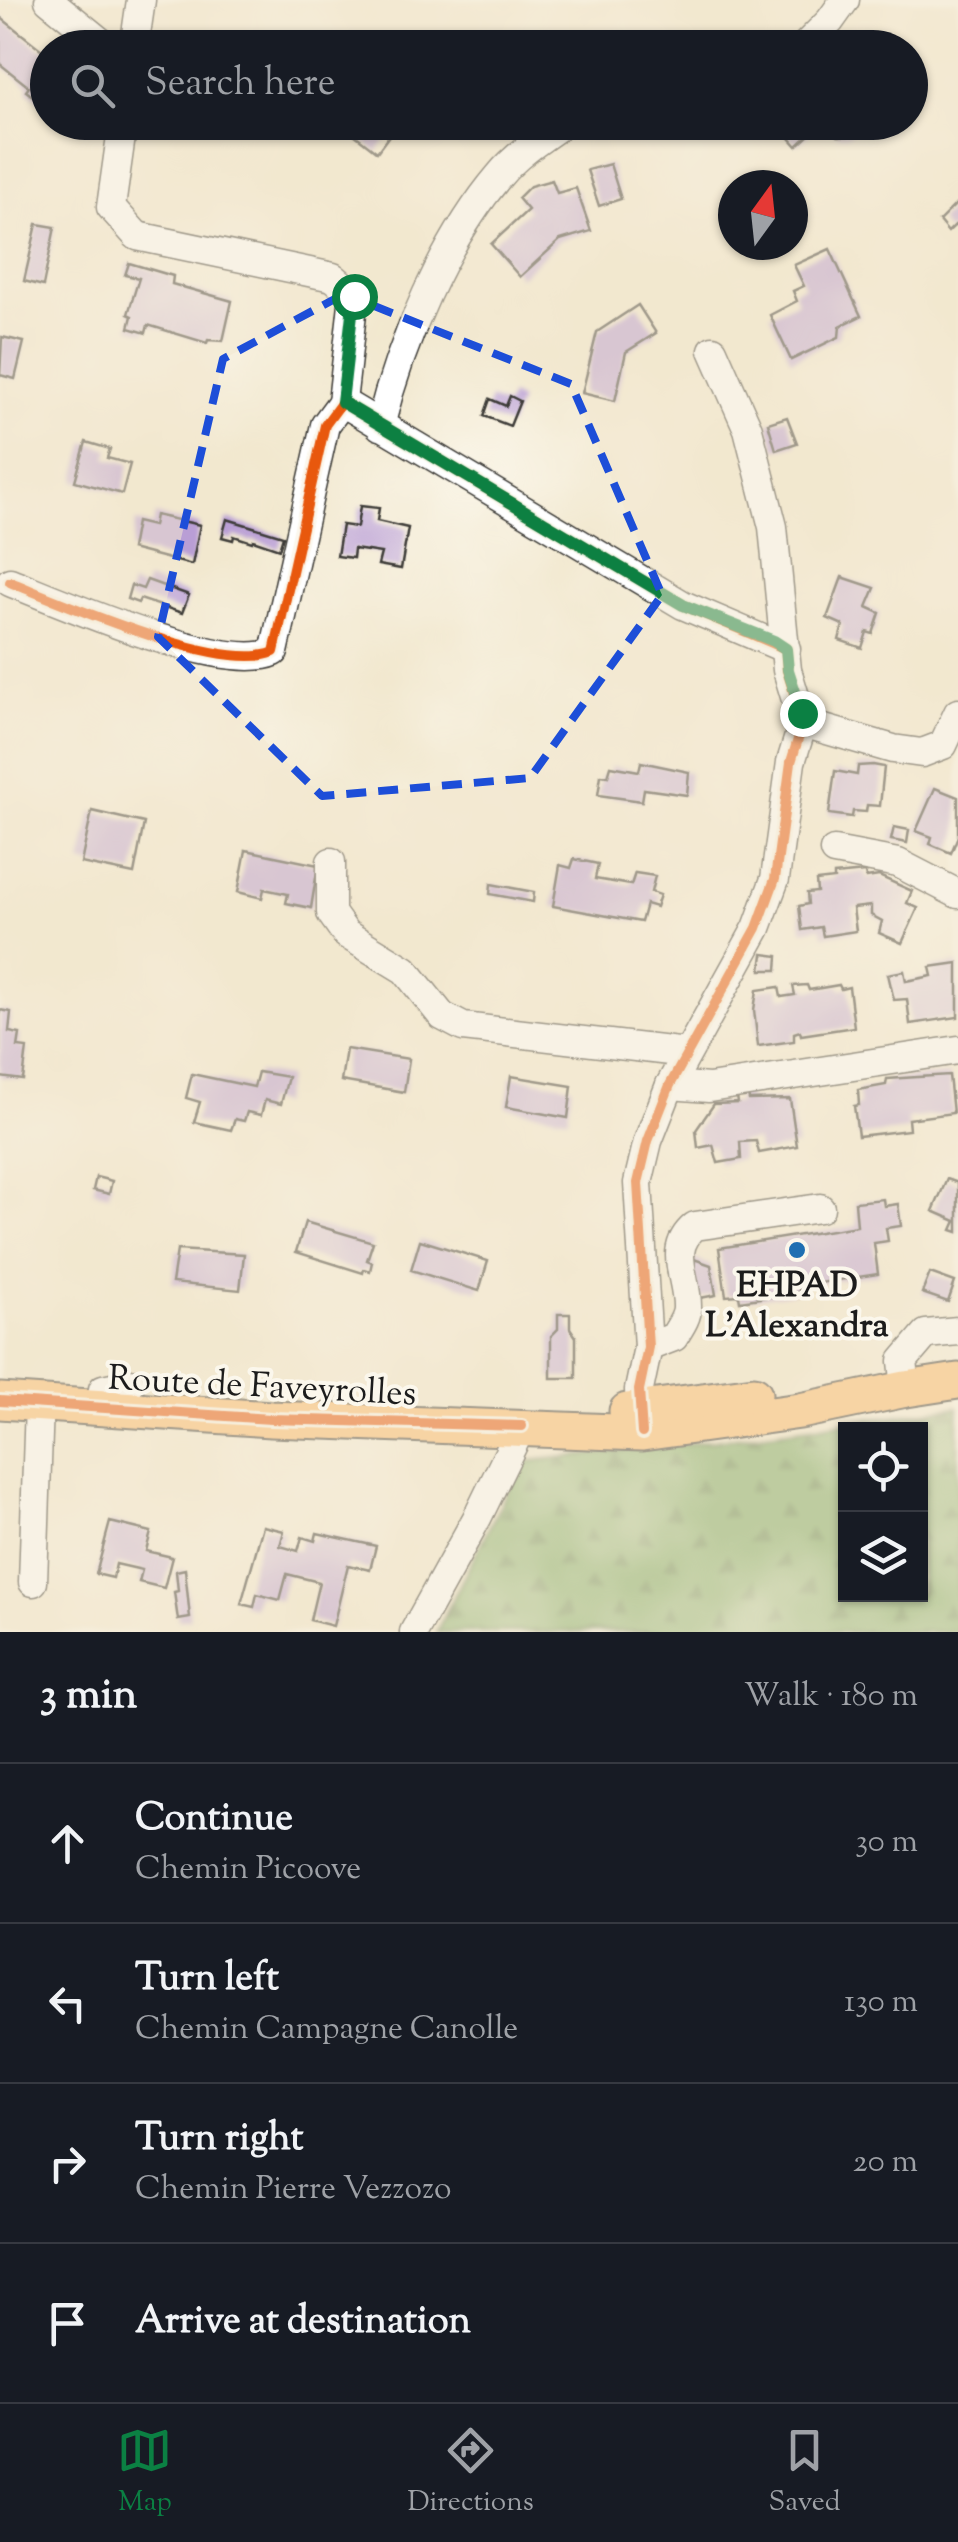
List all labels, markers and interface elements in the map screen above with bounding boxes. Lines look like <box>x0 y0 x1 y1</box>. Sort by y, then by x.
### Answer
search box <box>30 30 928 140</box>
icon: search <box>65 58 120 113</box>
text: Search here <box>145 58 336 112</box>
north arrow <box>718 170 808 260</box>
route start <box>332 274 378 320</box>
route end <box>780 691 826 737</box>
marker: EHPAD L'Alexandra <box>786 1239 808 1261</box>
place label: EHPAD L'Alexandra <box>705 1262 889 1353</box>
street label: Route de Faveyrolles <box>107 1354 417 1422</box>
map controls <box>838 1422 928 1602</box>
button: locate <box>838 1422 928 1512</box>
button: layers <box>838 1512 928 1602</box>
text: 3 min <box>40 1667 137 1727</box>
text: Walk · 180 m <box>744 1674 918 1720</box>
text: Continue <box>135 1793 293 1847</box>
icon: ahead <box>40 1816 95 1871</box>
text: 30 m <box>855 1820 918 1866</box>
text: Chemin Picoove <box>135 1847 361 1893</box>
text: Turn left <box>135 1953 279 2007</box>
icon: left <box>40 1976 95 2031</box>
text: 130 m <box>844 1980 918 2026</box>
text: Chemin Campagne Canolle <box>135 2007 518 2053</box>
text: Turn right <box>135 2113 303 2167</box>
icon: right <box>40 2136 95 2191</box>
text: 20 m <box>853 2140 918 2186</box>
text: Chemin Pierre Vezzozo <box>135 2167 452 2213</box>
icon: arrive <box>40 2296 95 2351</box>
text: Arrive at destination <box>135 2296 471 2350</box>
tab: Map <box>117 2423 172 2523</box>
tab: Directions <box>407 2423 534 2523</box>
tab: Saved <box>769 2423 841 2523</box>

